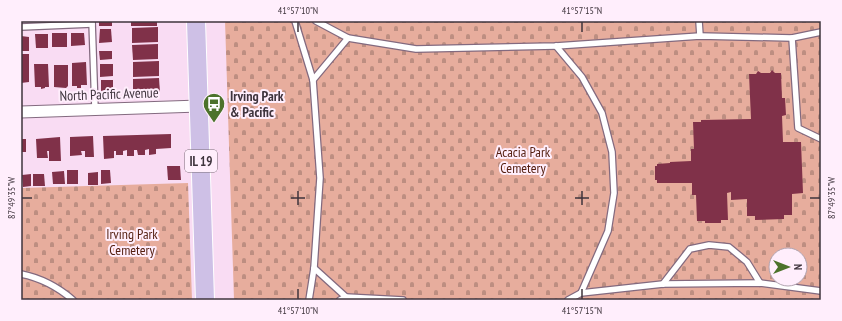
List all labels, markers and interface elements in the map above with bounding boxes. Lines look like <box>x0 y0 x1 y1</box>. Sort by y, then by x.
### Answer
text: 41°57'10"N <box>278 4 318 17</box>
text: 41°57'15"N <box>562 4 602 17</box>
street label: North Pacific Avenue <box>59 83 159 105</box>
place label: Irving Park & Pacific <box>230 87 284 121</box>
bus stop icon: Irving Park & Pacific <box>201 91 227 124</box>
park label: Acacia Park Cemetery <box>496 143 551 177</box>
road number: IL 19 <box>185 150 217 172</box>
text: 87°49'35"W <box>5 177 18 219</box>
text: 87°49'35"W <box>825 177 838 219</box>
park label: Irving Park Cemetery <box>106 225 158 259</box>
north arrow <box>768 247 808 287</box>
text: N <box>791 264 805 270</box>
text: 41°57'10"N <box>278 304 318 317</box>
text: 41°57'15"N <box>562 304 602 317</box>

